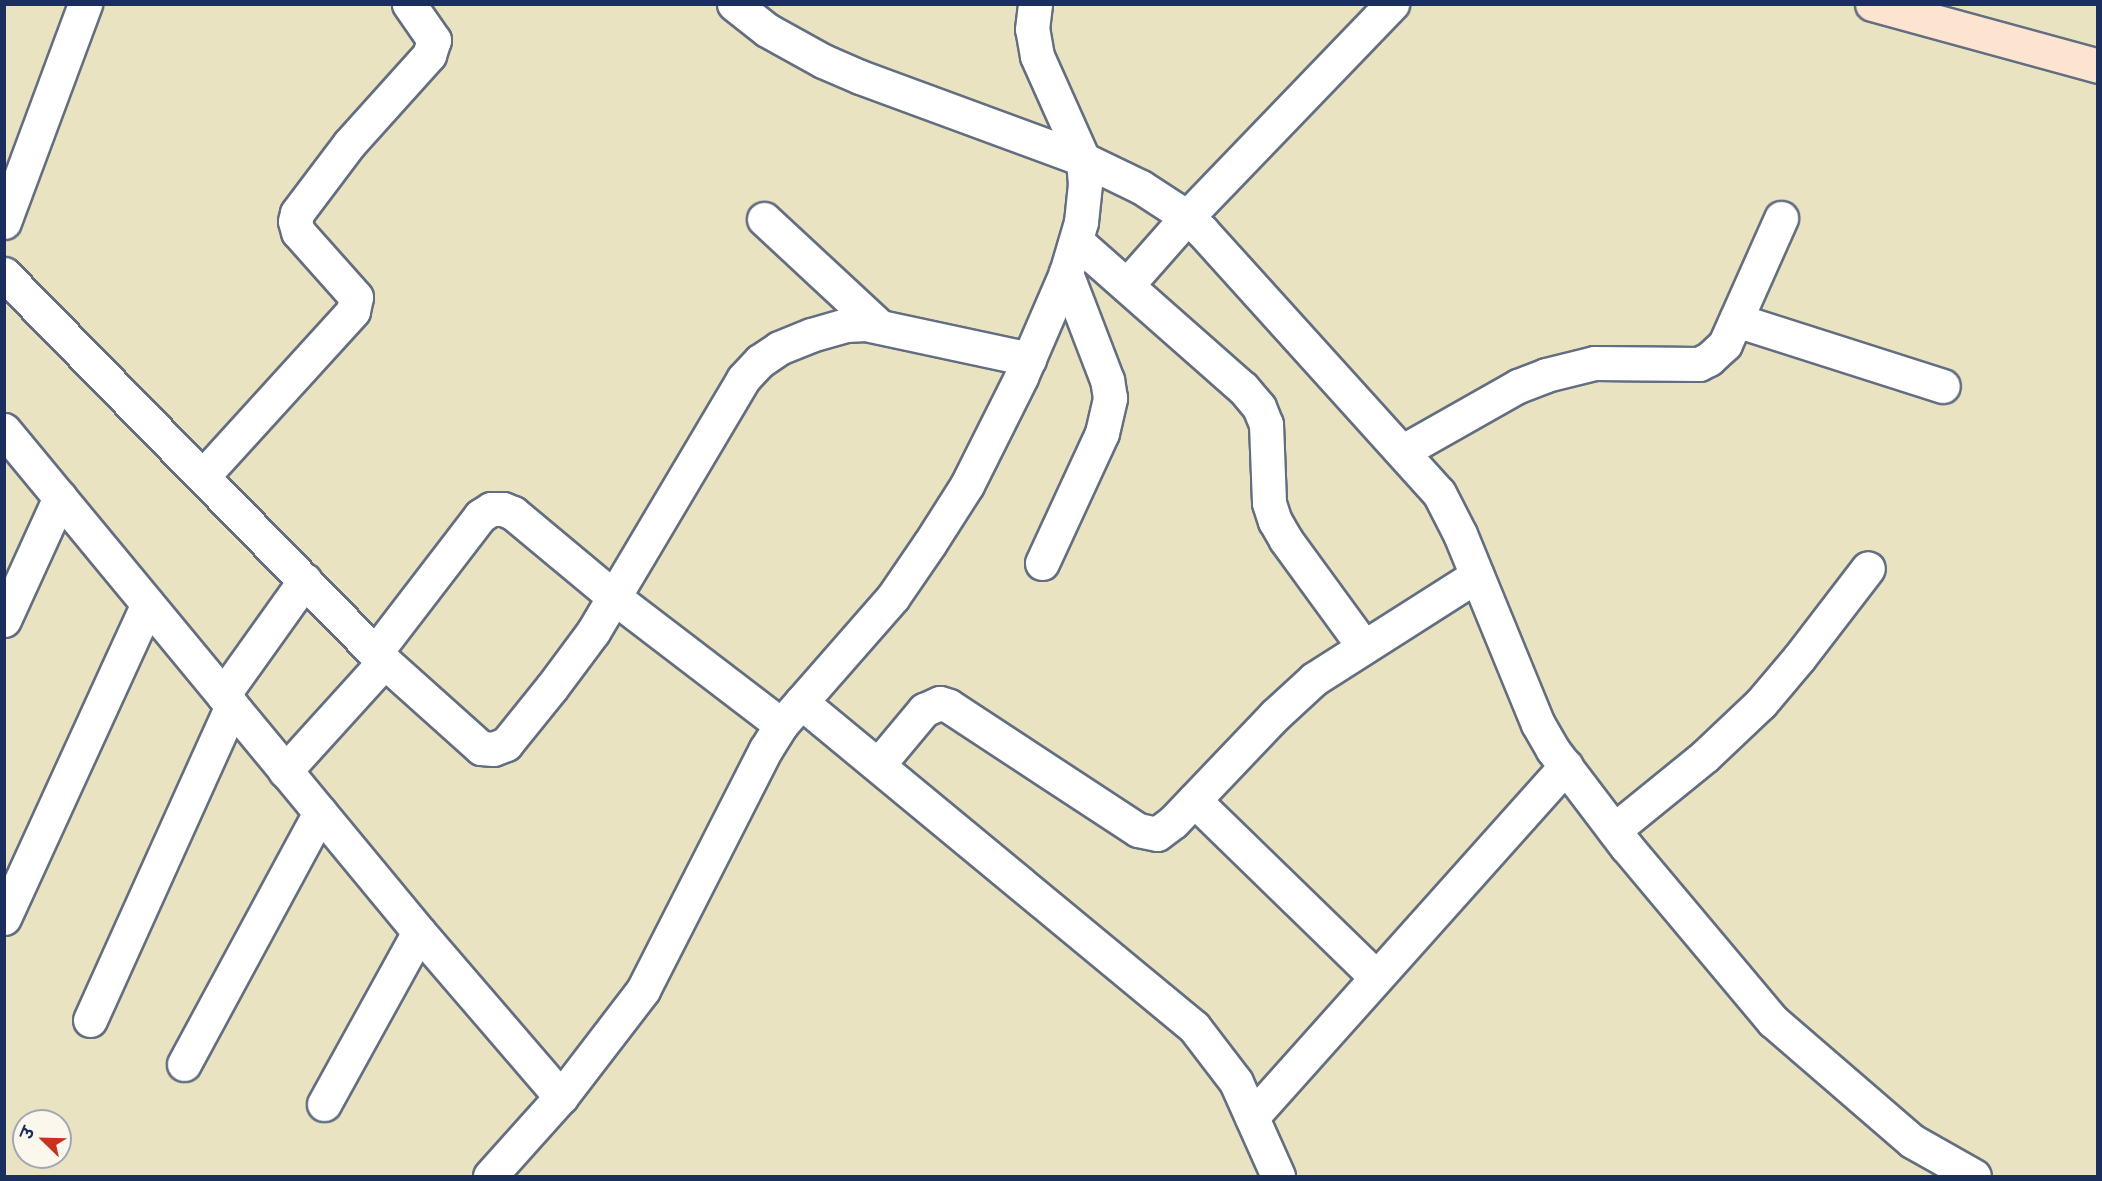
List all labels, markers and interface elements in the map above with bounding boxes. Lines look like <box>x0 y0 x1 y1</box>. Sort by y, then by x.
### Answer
north arrow <box>12 1109 72 1169</box>
text: उ <box>16 1124 39 1142</box>

